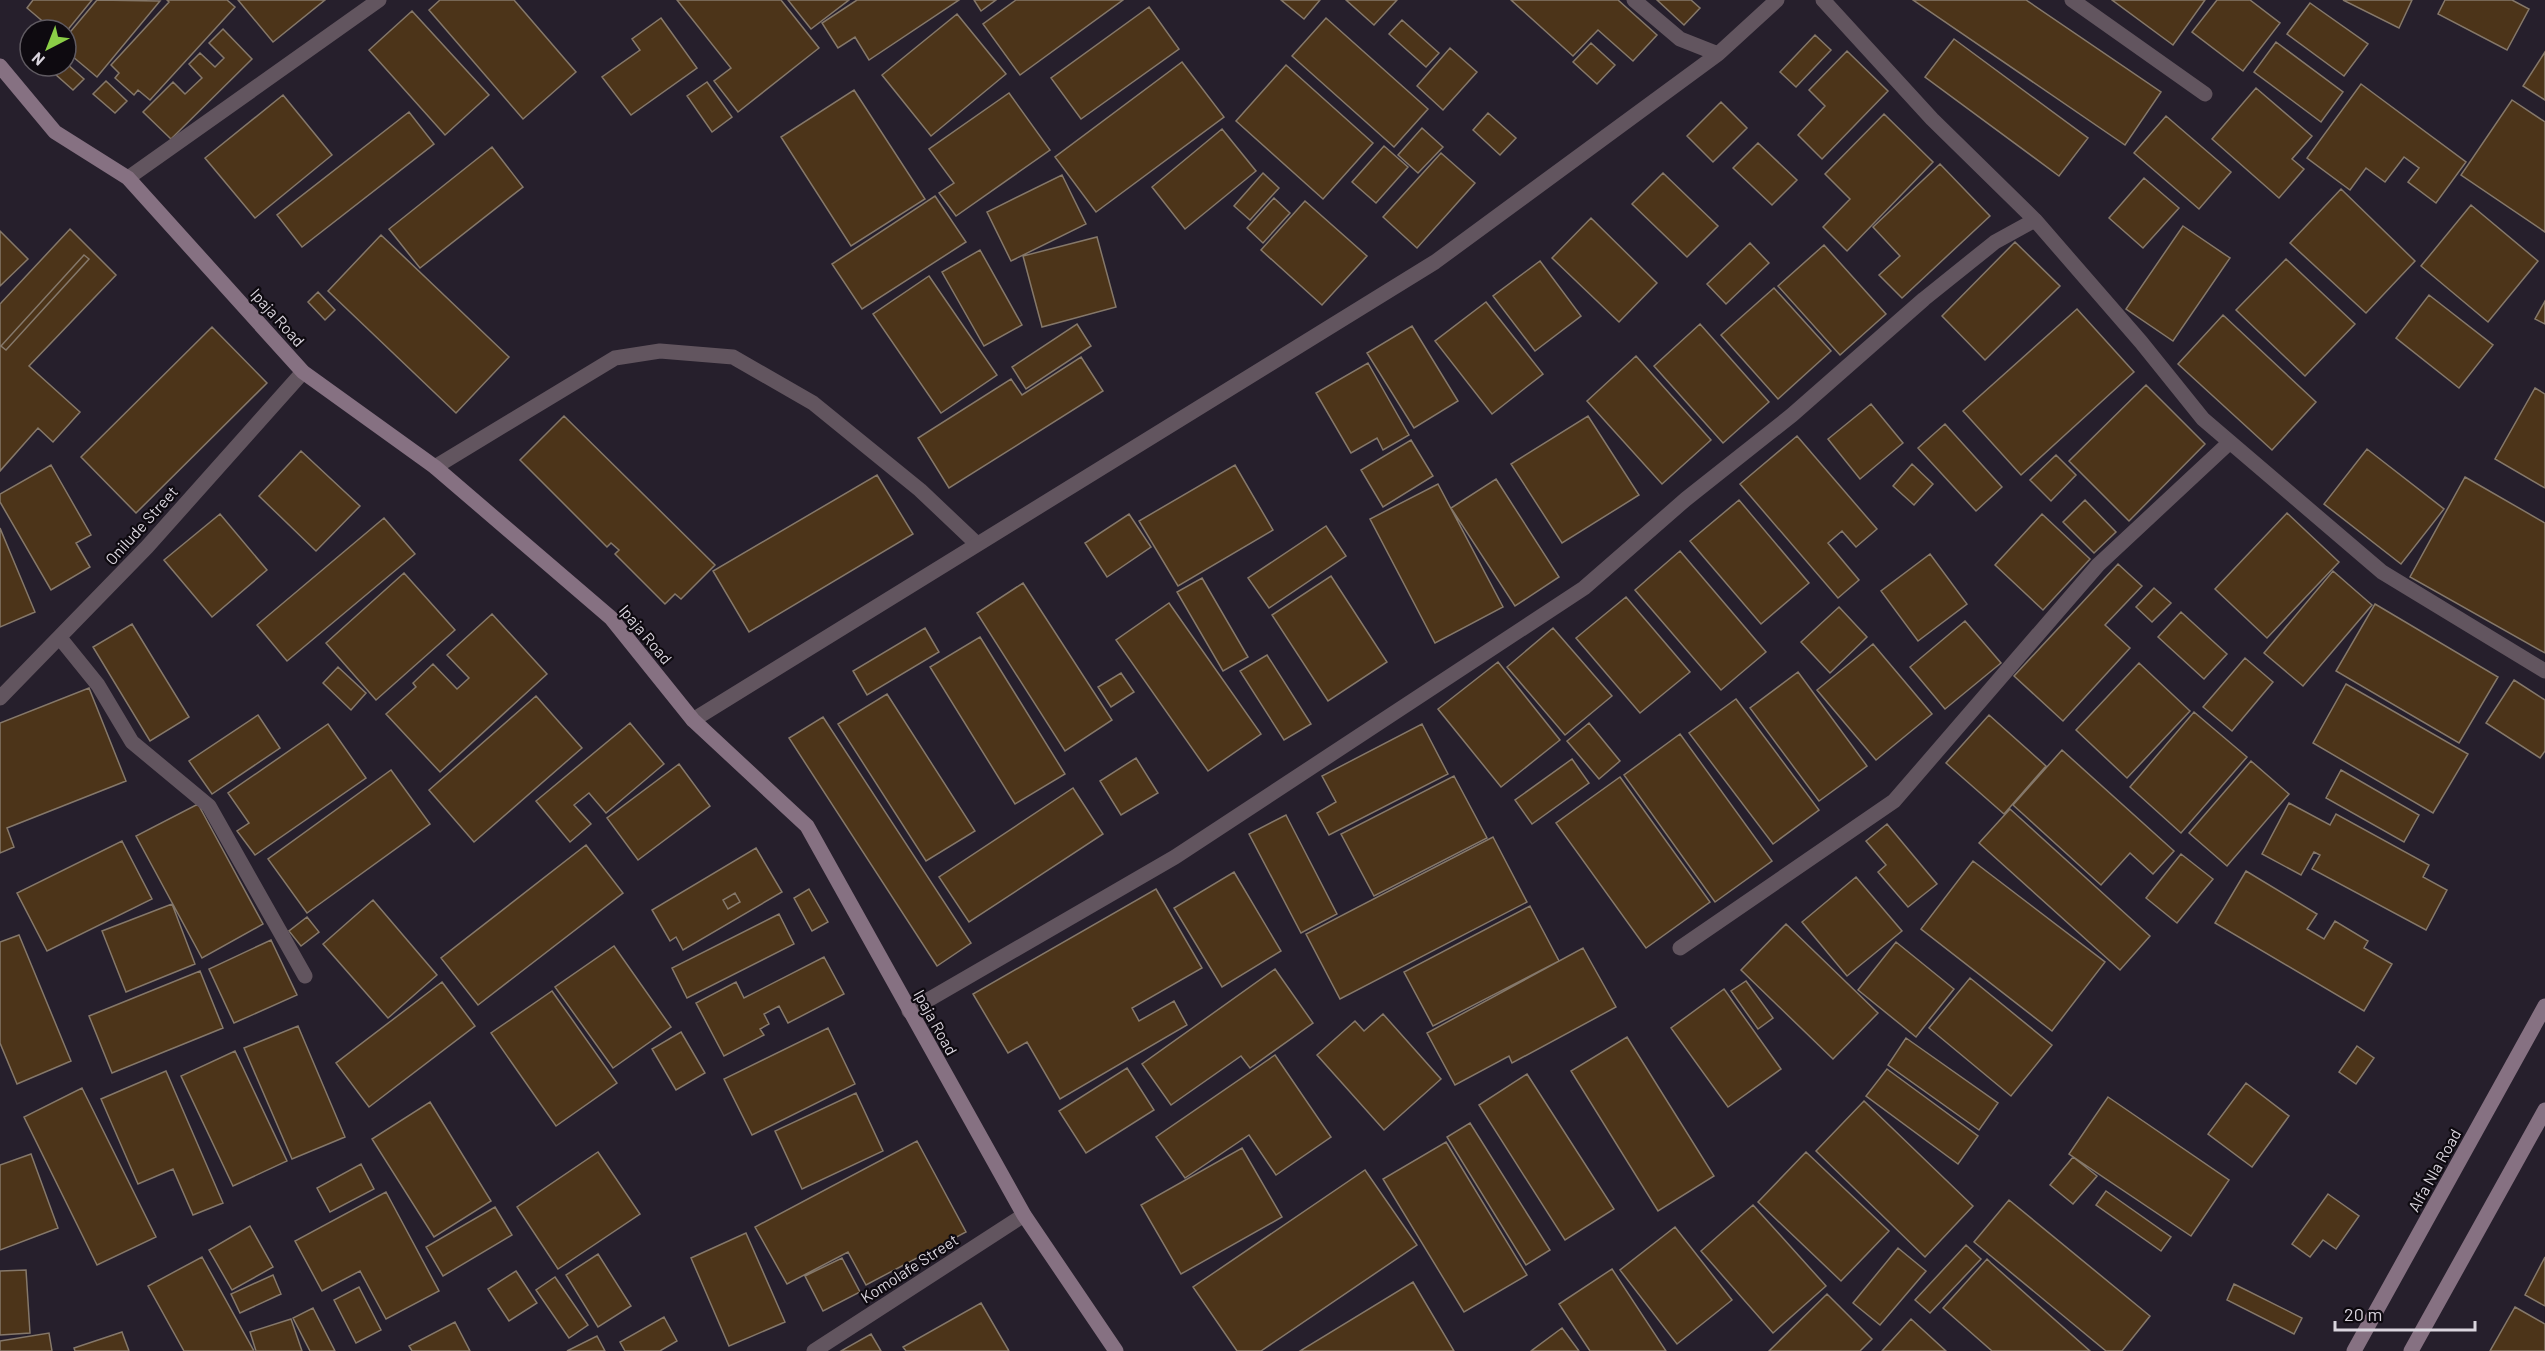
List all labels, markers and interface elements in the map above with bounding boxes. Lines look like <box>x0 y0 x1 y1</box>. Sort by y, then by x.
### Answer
north arrow <box>18 18 78 78</box>
text: N <box>27 49 48 70</box>
street label: Ipaja Road <box>247 284 309 350</box>
street label: Onilude Street <box>101 482 181 568</box>
street label: Ipaja Road <box>616 600 676 668</box>
street label: Ipaja Road <box>910 986 962 1058</box>
street label: Alfa Nla Road <box>2404 1125 2464 1215</box>
street label: Komolafe Street <box>857 1229 961 1307</box>
scale bar <box>2335 1294 2474 1332</box>
text: 20 m <box>2344 1303 2382 1325</box>

